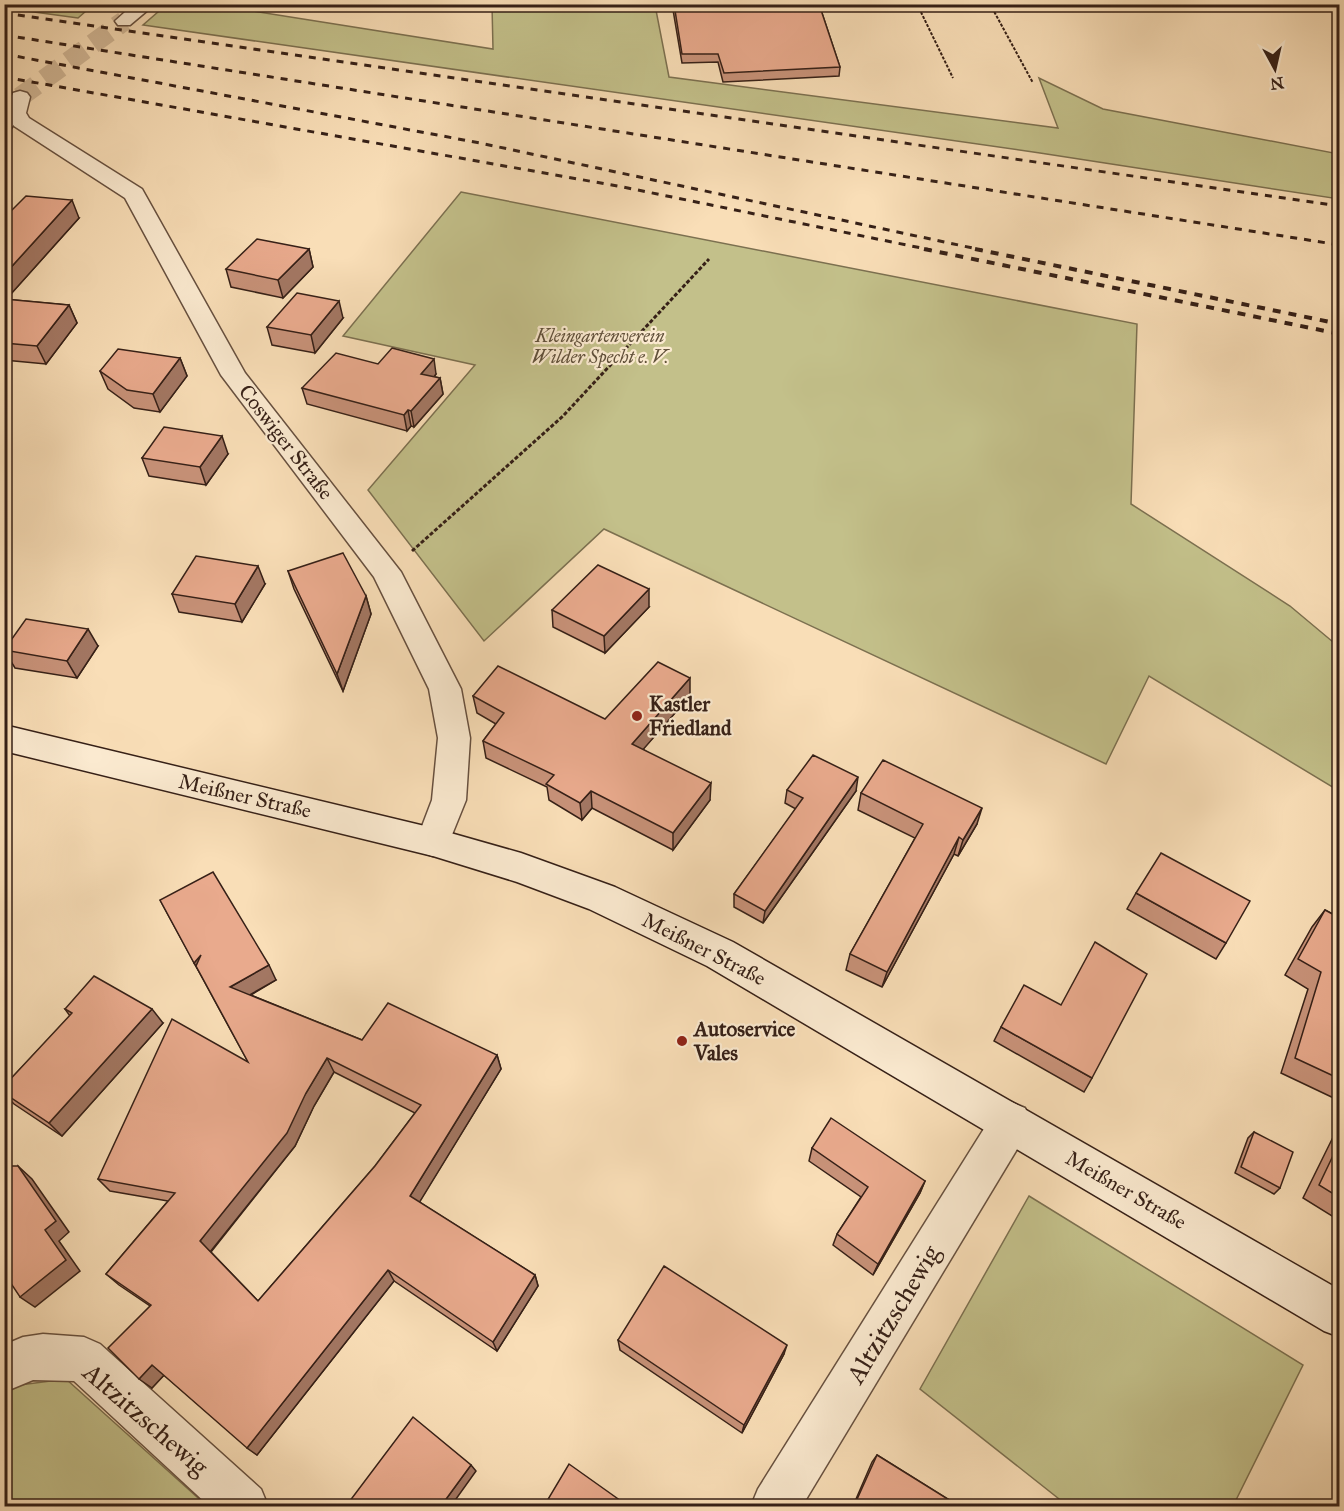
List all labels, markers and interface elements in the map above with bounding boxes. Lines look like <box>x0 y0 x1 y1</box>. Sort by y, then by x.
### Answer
north arrow <box>1245 39 1305 99</box>
text: N <box>1269 73 1285 94</box>
park label: Kleingartenverein Wilder Specht e. V. <box>532 325 670 369</box>
street label: Coswiger Straße <box>233 379 339 505</box>
place label: Kastler Friedland <box>649 691 732 741</box>
marker: Kastler Friedland <box>630 709 644 723</box>
street label: Meißner Straße <box>176 768 314 824</box>
street label: Meißner Straße <box>638 907 770 991</box>
place label: Autoservice Vales <box>692 1016 796 1066</box>
marker: Autoservice Vales <box>675 1034 689 1048</box>
street label: Meißner Straße <box>1061 1145 1191 1235</box>
street label: Altzitzschewig <box>839 1238 947 1390</box>
street label: Altzitzschewig <box>76 1355 216 1483</box>

